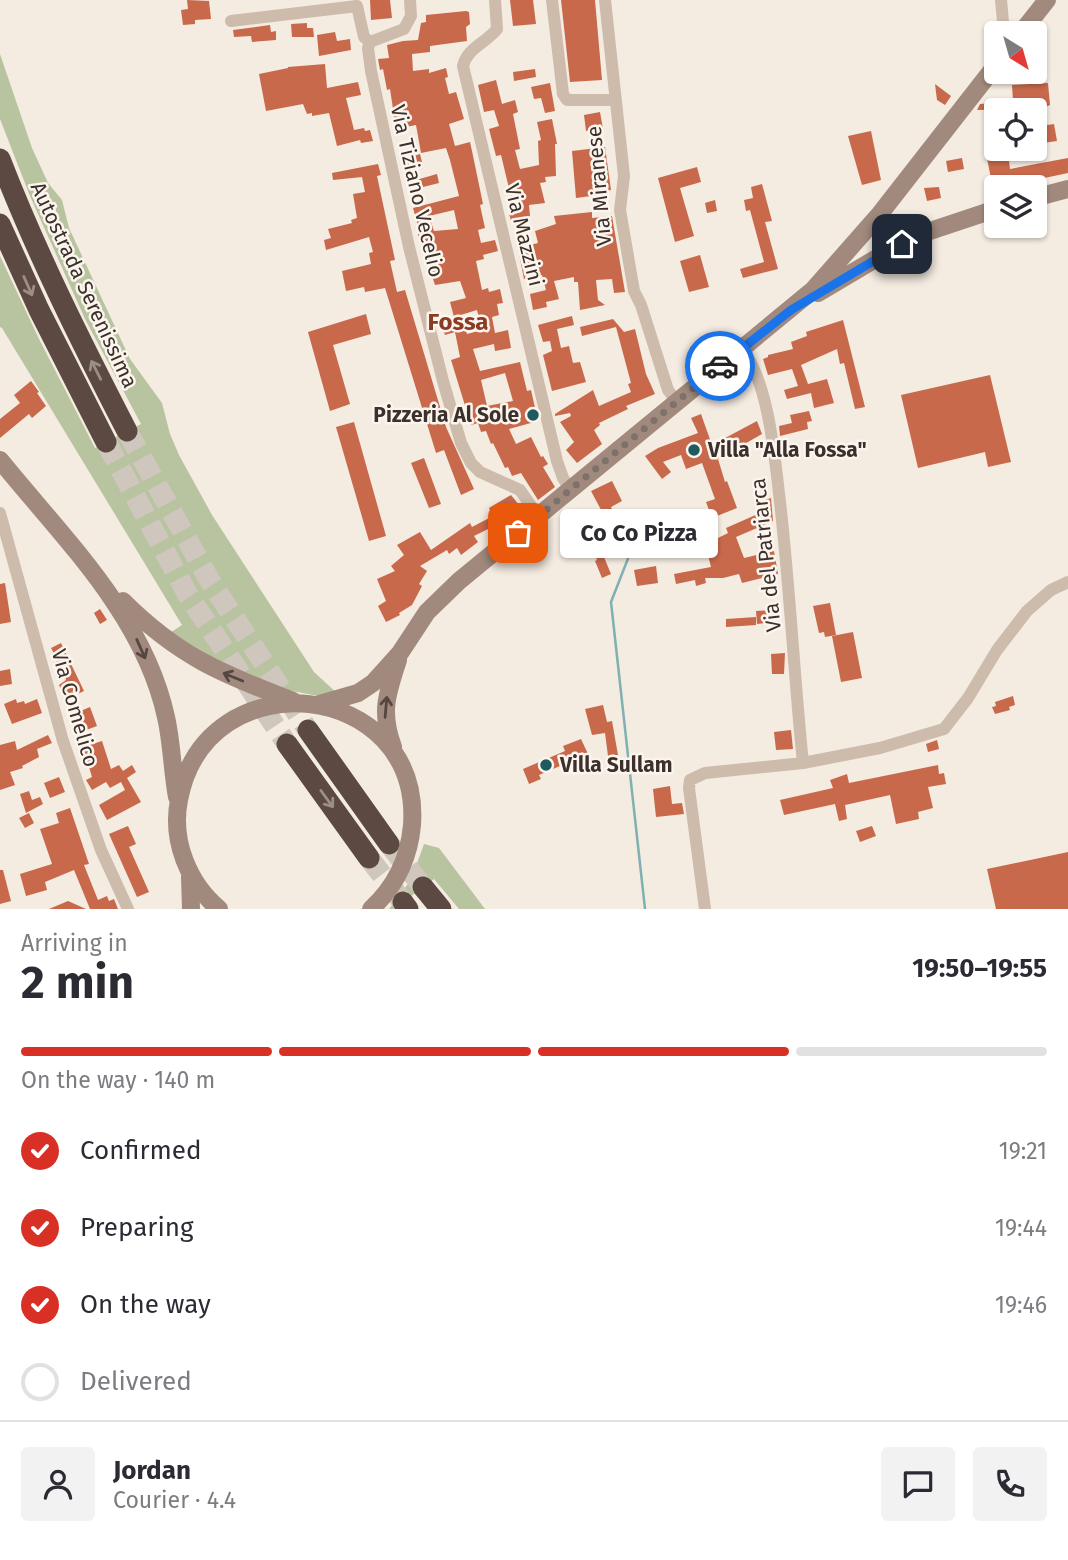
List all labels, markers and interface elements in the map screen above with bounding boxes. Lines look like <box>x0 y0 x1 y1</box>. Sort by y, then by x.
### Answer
north arrow <box>984 21 1046 84</box>
map controls <box>984 21 1047 238</box>
button: locate <box>984 98 1047 161</box>
street label: Via Tiziano Vecelio <box>385 102 449 280</box>
street label: Via Miranese <box>581 125 617 247</box>
button: layers <box>984 175 1047 238</box>
street label: Autostrada Serenissima <box>25 178 143 392</box>
street label: Via Mazzini <box>499 181 549 289</box>
pin <box>872 214 932 274</box>
icon: home <box>883 225 921 263</box>
one-way arrow <box>22 275 35 296</box>
district label: Fossa <box>428 308 488 336</box>
courier <box>685 331 755 401</box>
icon: car <box>701 347 739 385</box>
one-way arrow <box>89 360 103 381</box>
place label: Pizzeria Al Sole <box>373 402 519 428</box>
marker: Pizzeria Al Sole <box>525 407 541 423</box>
place label: Villa "Alla Fossa" <box>707 437 867 463</box>
marker: Villa "Alla Fossa" <box>686 442 702 458</box>
street label: Via del Patriarca <box>745 477 787 633</box>
pin <box>488 503 548 563</box>
callout: Co Co Pizza <box>560 508 718 558</box>
icon: bag <box>499 514 537 552</box>
text: Co Co Pizza <box>581 519 697 547</box>
one-way arrow <box>135 637 148 659</box>
street label: Via Comelico <box>46 646 104 770</box>
one-way arrow <box>222 670 244 683</box>
one-way arrow <box>380 696 393 719</box>
place label: Villa Sullam <box>559 752 672 778</box>
marker: Villa Sullam <box>538 757 554 773</box>
one-way arrow <box>319 789 334 808</box>
text: Arriving in <box>21 929 128 957</box>
text: 19:50–19:55 <box>912 953 1047 984</box>
text: 2 min <box>21 955 134 1010</box>
text: On the way · 140 m <box>21 1066 215 1094</box>
icon: check <box>21 1132 59 1170</box>
text: Confirmed <box>80 1135 201 1166</box>
text: 19:21 <box>999 1137 1047 1165</box>
icon: check <box>21 1209 59 1247</box>
text: Preparing <box>80 1212 193 1243</box>
text: 19:44 <box>995 1214 1047 1242</box>
icon: check <box>21 1286 59 1324</box>
text: On the way <box>80 1289 211 1320</box>
text: 19:46 <box>995 1291 1047 1319</box>
text: Delivered <box>80 1366 192 1397</box>
button: person <box>21 1447 95 1521</box>
button: chat <box>881 1447 955 1521</box>
button: phone <box>973 1447 1047 1521</box>
text: Jordan <box>113 1455 191 1486</box>
text: Courier · 4.4 <box>113 1486 236 1514</box>

